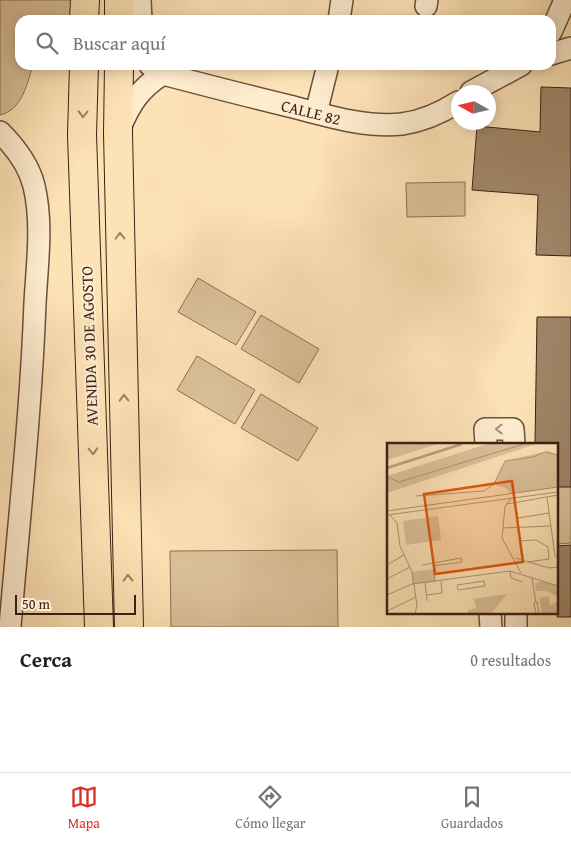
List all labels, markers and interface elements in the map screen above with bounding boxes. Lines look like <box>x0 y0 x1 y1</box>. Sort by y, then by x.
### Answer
search box <box>15 15 556 70</box>
icon: search <box>33 29 61 57</box>
text: Buscar aquí <box>73 29 166 57</box>
north arrow <box>451 85 496 130</box>
street label: CALLE 82 <box>279 93 343 131</box>
one-way arrow <box>78 110 88 118</box>
one-way arrow <box>115 232 126 240</box>
street label: AVENIDA 30 DE AGOSTO <box>74 265 104 427</box>
one-way arrow <box>119 394 129 402</box>
one-way arrow <box>495 424 503 434</box>
inset map <box>387 443 558 614</box>
one-way arrow <box>88 448 98 455</box>
one-way arrow <box>122 574 133 582</box>
scale bar <box>15 592 136 615</box>
text: 50 m <box>22 594 50 614</box>
text: Cerca <box>20 644 72 675</box>
text: 0 resultados <box>470 648 551 672</box>
tab: Mapa <box>68 783 100 833</box>
tab: Cómo llegar <box>235 783 306 833</box>
tab: Guardados <box>441 783 503 833</box>

